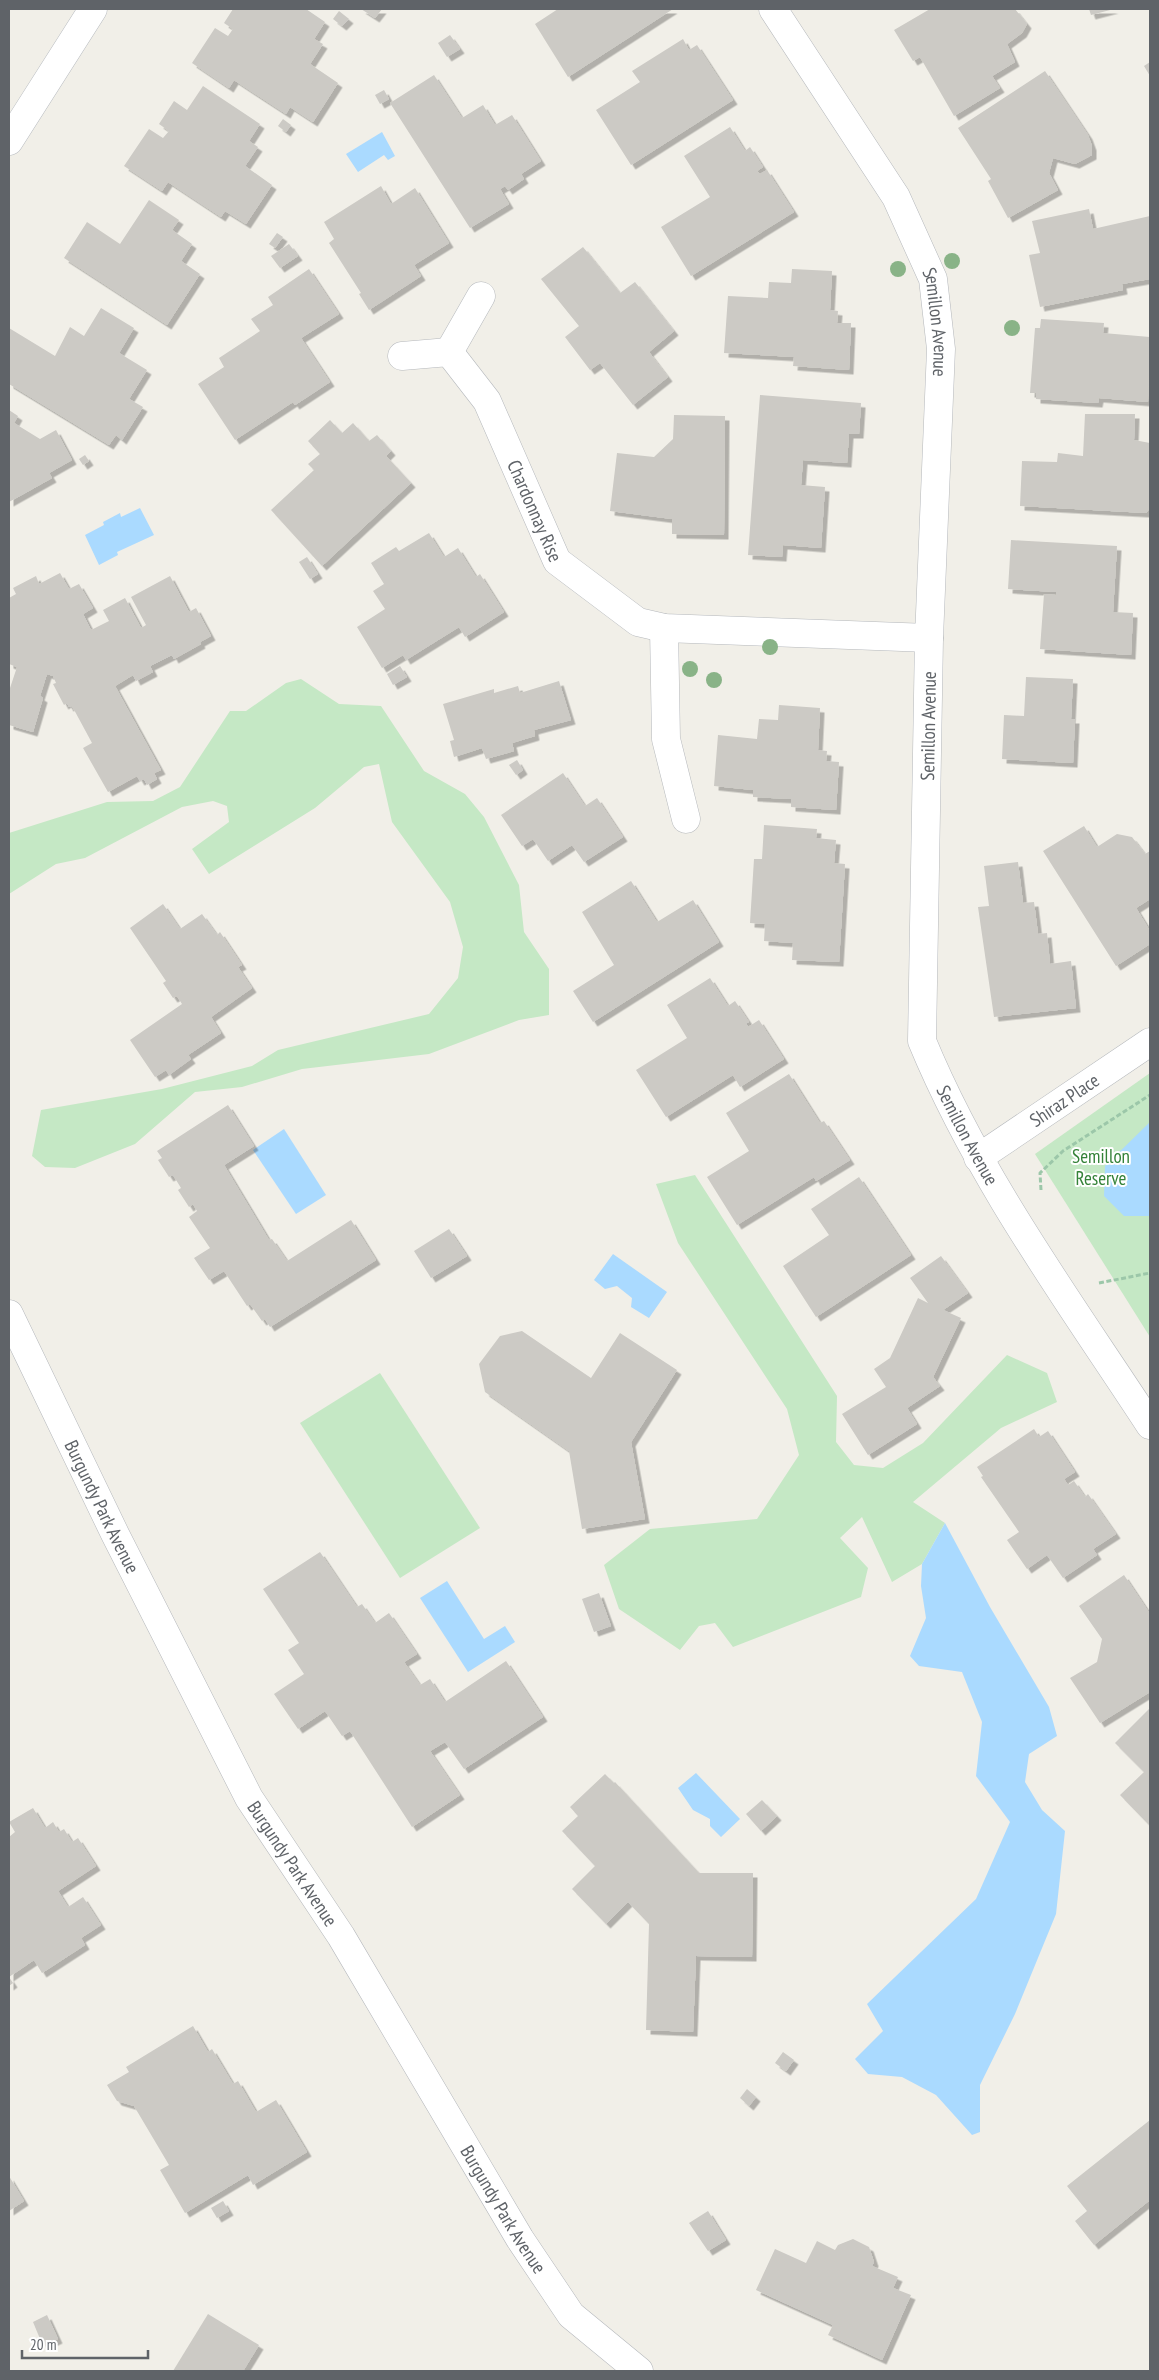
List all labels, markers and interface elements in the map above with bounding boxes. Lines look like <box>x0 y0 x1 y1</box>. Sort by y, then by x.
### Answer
street label: Semillon Avenue <box>917 264 953 377</box>
street label: Chardonnay Rise <box>502 456 568 566</box>
street label: Semillon Avenue <box>915 671 941 781</box>
street label: Shiraz Place <box>1025 1068 1104 1132</box>
street label: Semillon Avenue <box>931 1081 1004 1189</box>
park label: Semillon Reserve <box>1072 1144 1130 1190</box>
street label: Burgundy Park Avenue <box>59 1436 145 1578</box>
street label: Burgundy Park Avenue <box>242 1796 343 1931</box>
street label: Burgundy Park Avenue <box>455 2141 552 2278</box>
scale bar <box>22 2328 149 2360</box>
text: 20 m <box>30 2335 56 2354</box>

